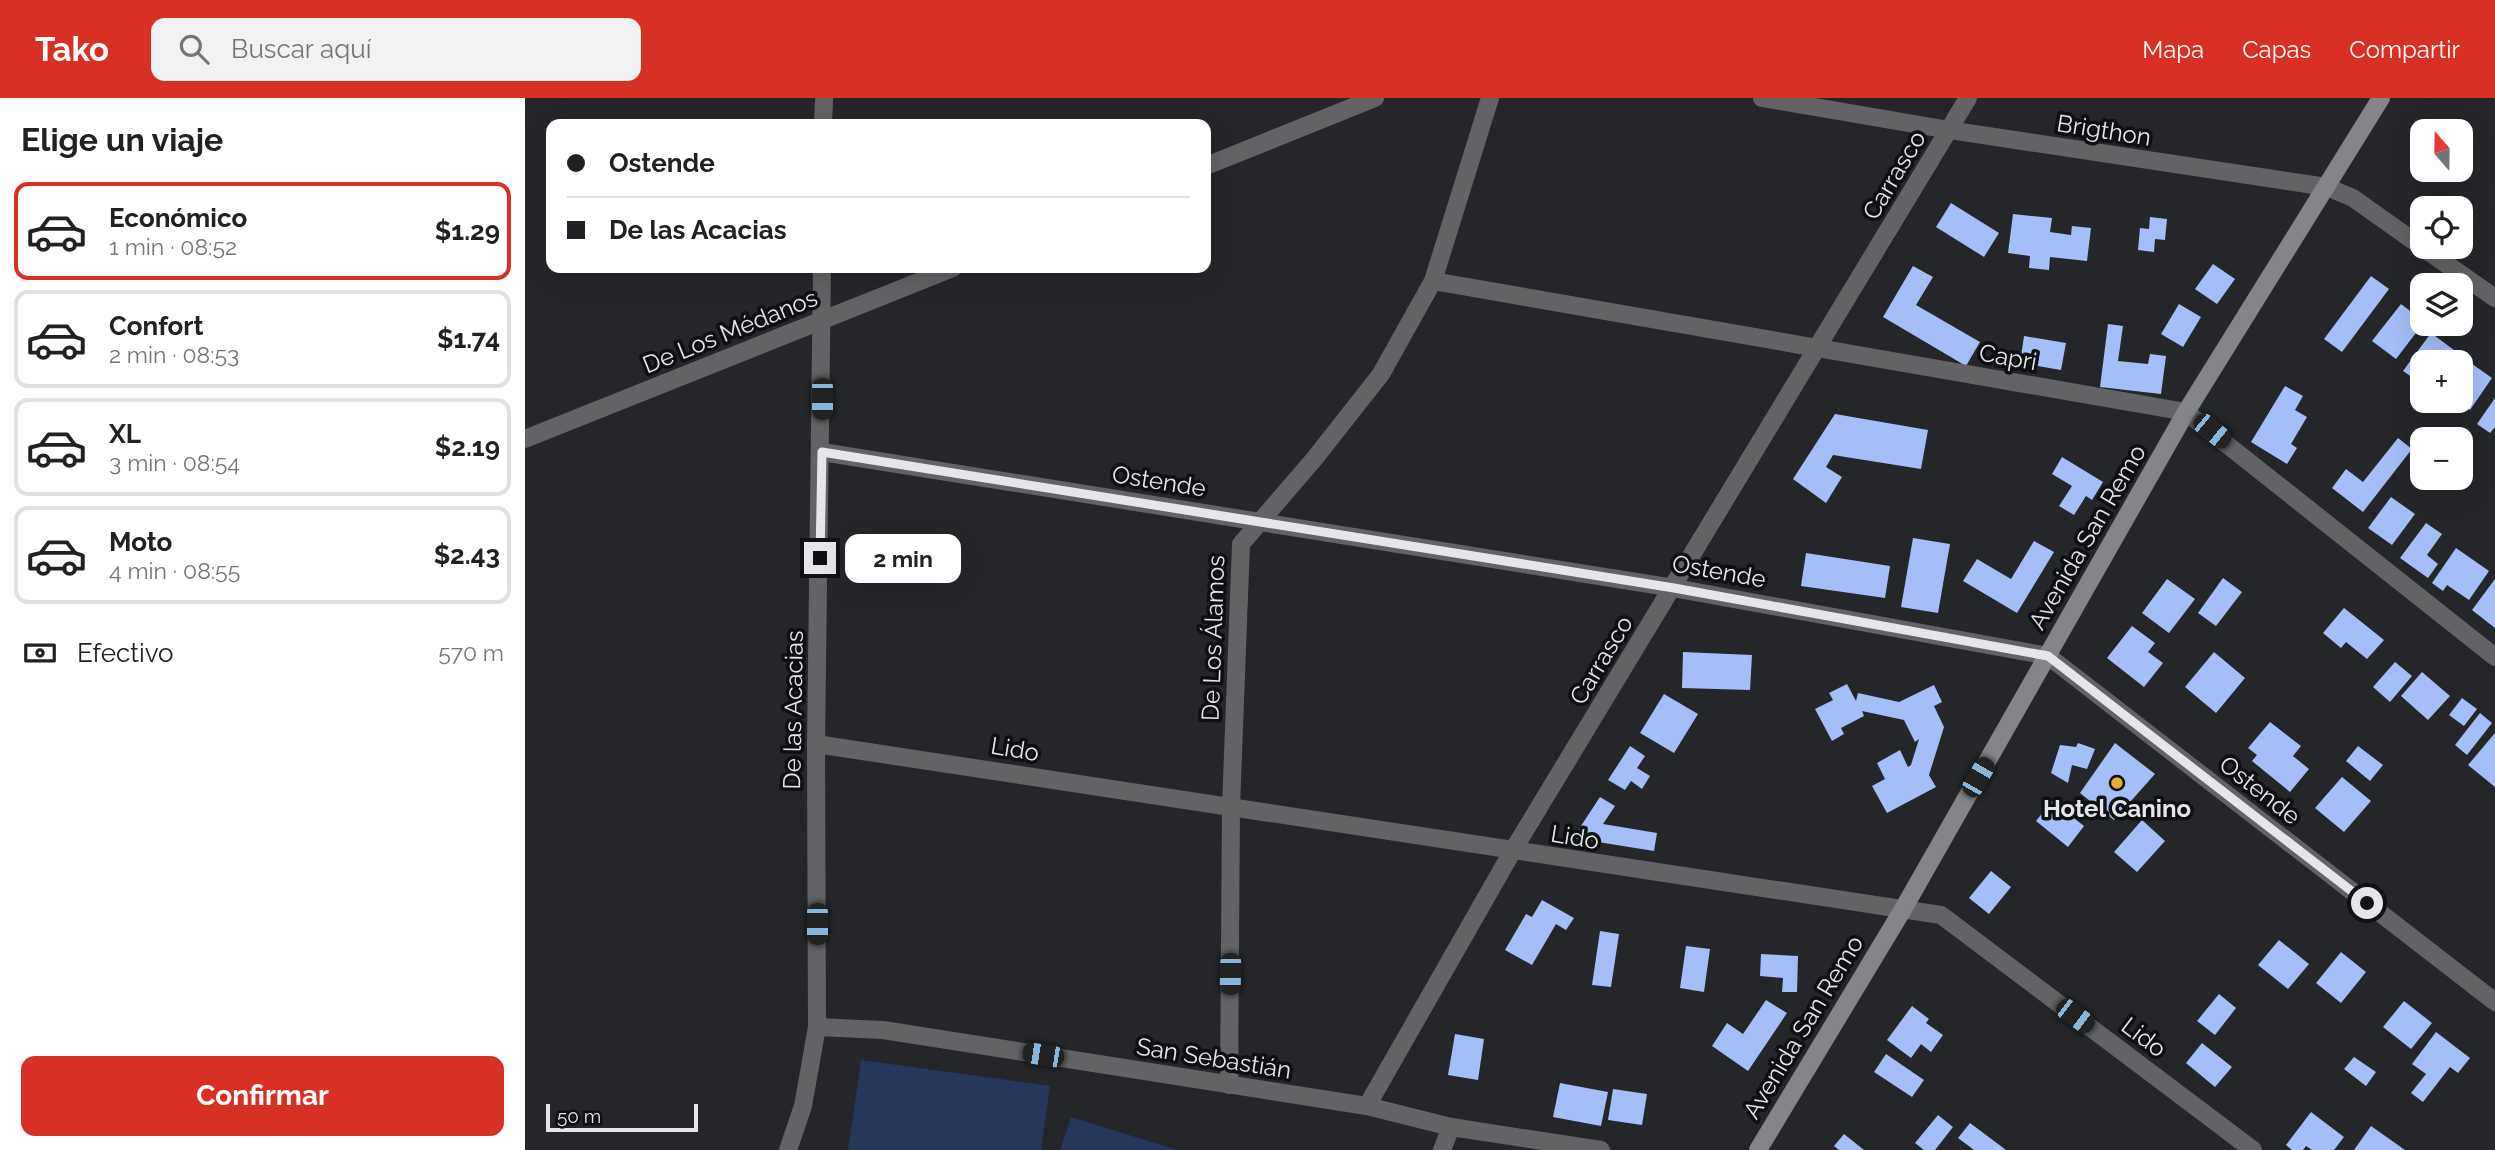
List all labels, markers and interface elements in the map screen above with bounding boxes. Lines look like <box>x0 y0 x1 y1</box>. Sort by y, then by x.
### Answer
search box <box>151 18 641 81</box>
text: Tako <box>35 30 109 69</box>
icon: search <box>175 30 213 68</box>
text: Buscar aquí <box>231 34 371 64</box>
text: Mapa <box>2142 35 2204 64</box>
text: Capas <box>2242 35 2311 64</box>
text: Compartir <box>2349 35 2460 64</box>
street label: Brigthon <box>2055 108 2153 152</box>
north arrow <box>2410 119 2473 182</box>
map controls <box>2410 119 2473 490</box>
text: Elige un viaje <box>21 121 223 158</box>
street label: Carrasco <box>1856 125 1932 225</box>
text: Ostende <box>609 148 715 178</box>
button: locate <box>2410 196 2473 259</box>
icon: car <box>25 200 88 263</box>
text: Económico <box>109 203 247 233</box>
text: De las Acacias <box>609 215 787 245</box>
text: $1.29 <box>435 216 500 246</box>
text: 1 min · 08:52 <box>109 233 237 260</box>
button: layers <box>2410 273 2473 336</box>
street label: De Los Médanos <box>638 283 822 379</box>
icon: car <box>25 308 88 371</box>
text: Confort <box>109 311 203 341</box>
text: $1.74 <box>437 324 500 354</box>
street label: Capri <box>1977 338 2039 376</box>
text: 2 min · 08:53 <box>109 341 239 368</box>
button: + <box>2410 350 2473 413</box>
car <box>812 378 833 420</box>
car <box>2190 410 2235 452</box>
icon: car <box>25 416 88 479</box>
text: XL <box>109 419 141 449</box>
button: − <box>2410 427 2473 490</box>
text: $2.19 <box>435 432 500 462</box>
street label: Avenida San Remo <box>2022 439 2152 635</box>
text: 3 min · 08:54 <box>109 449 240 476</box>
street label: Ostende <box>1110 459 1208 503</box>
icon: car <box>25 524 88 587</box>
text: Moto <box>109 527 172 557</box>
callout: 2 min <box>845 533 960 582</box>
text: $2.43 <box>434 540 500 570</box>
route end <box>804 542 836 574</box>
text: 2 min <box>873 545 933 572</box>
street label: Ostende <box>1670 549 1768 593</box>
street label: De Los Álamos <box>1196 554 1230 722</box>
text: 4 min · 08:55 <box>109 557 240 584</box>
street label: Carrasco <box>1563 610 1639 710</box>
street label: De las Acacias <box>777 630 809 790</box>
icon: cash <box>21 634 59 672</box>
text: Efectivo <box>77 638 174 668</box>
text: 570 m <box>438 639 504 666</box>
street label: Lido <box>989 731 1041 767</box>
street label: Ostende <box>2214 749 2306 831</box>
car <box>1959 754 1998 800</box>
marker: Hotel Canino <box>2109 775 2125 791</box>
place label: Hotel Canino <box>2043 794 2191 823</box>
street label: Lido <box>1549 819 1601 855</box>
route start <box>2351 887 2383 919</box>
car <box>807 903 828 945</box>
street label: Avenida San Remo <box>1737 930 1869 1124</box>
car <box>1220 953 1241 995</box>
car <box>2052 995 2099 1037</box>
street label: Lido <box>2116 1011 2172 1063</box>
street label: San Sebastián <box>1135 1031 1293 1085</box>
car <box>1021 1041 1066 1069</box>
button: Confirmar <box>21 1056 504 1136</box>
scale bar <box>546 1101 698 1133</box>
text: 50 m <box>557 1105 601 1127</box>

